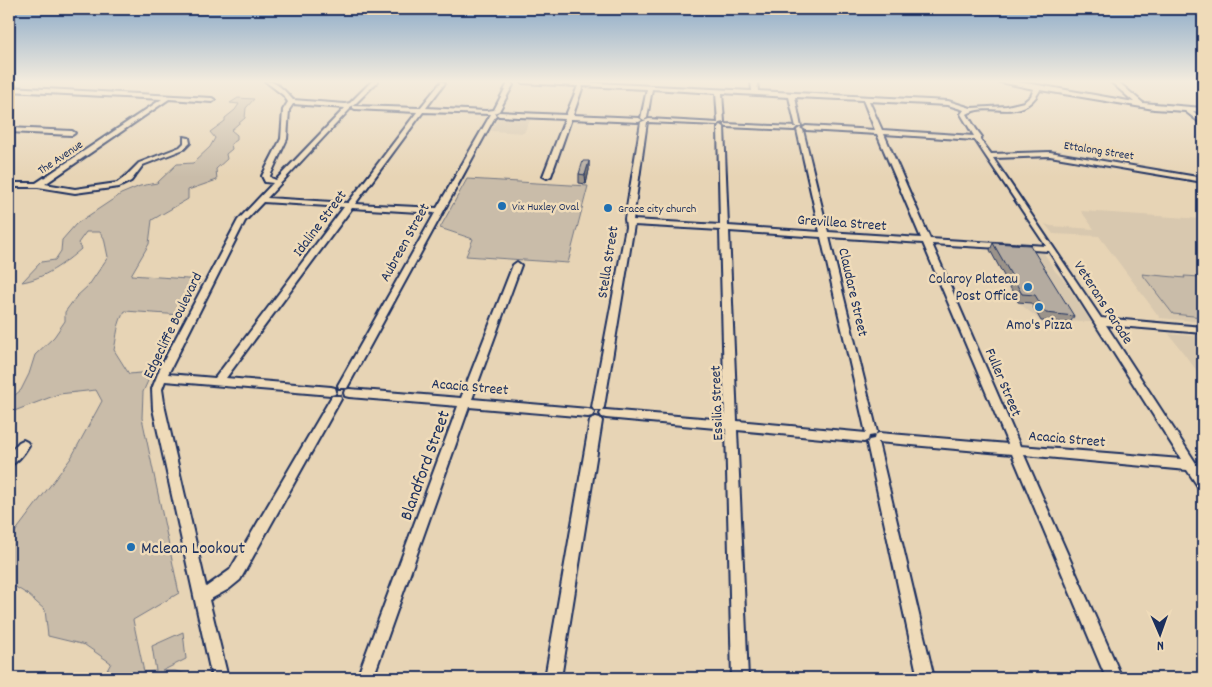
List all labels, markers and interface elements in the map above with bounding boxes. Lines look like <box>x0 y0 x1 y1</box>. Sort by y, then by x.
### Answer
street label: The Avenue <box>35 137 87 180</box>
street label: Ettalong Street <box>1062 138 1136 166</box>
street label: Idaline Street <box>288 186 353 262</box>
street label: Aubreen Street <box>375 199 437 286</box>
place label: Vix Huxley Oval <box>512 199 579 216</box>
marker: Vix Huxley Oval <box>496 200 508 212</box>
place label: Grace city church <box>618 201 696 218</box>
marker: Grace city church <box>602 202 614 214</box>
street label: Grevillea Street <box>796 210 888 238</box>
street label: Stella Street <box>592 224 626 300</box>
street label: Claudare Street <box>831 246 873 340</box>
street label: Veterans Parade <box>1067 257 1138 349</box>
street label: Edgecliffe Boulevard <box>139 269 209 383</box>
place label: Colaroy Plateau Post Office <box>929 269 1018 308</box>
marker: Colaroy Plateau Post Office <box>1022 281 1034 293</box>
marker: Amo's Pizza <box>1033 301 1045 313</box>
place label: Amo's Pizza <box>1006 315 1073 337</box>
street label: Fuller Street <box>978 345 1027 421</box>
street label: Essilia Street <box>706 364 730 441</box>
street label: Acacia Street <box>431 374 510 402</box>
street label: Blandford Street <box>395 407 458 524</box>
street label: Acacia Street <box>1028 426 1107 454</box>
place label: Mclean Lookout <box>141 537 245 562</box>
marker: Mclean Lookout <box>125 541 137 553</box>
north arrow <box>1134 610 1184 660</box>
text: N <box>1156 635 1164 655</box>

